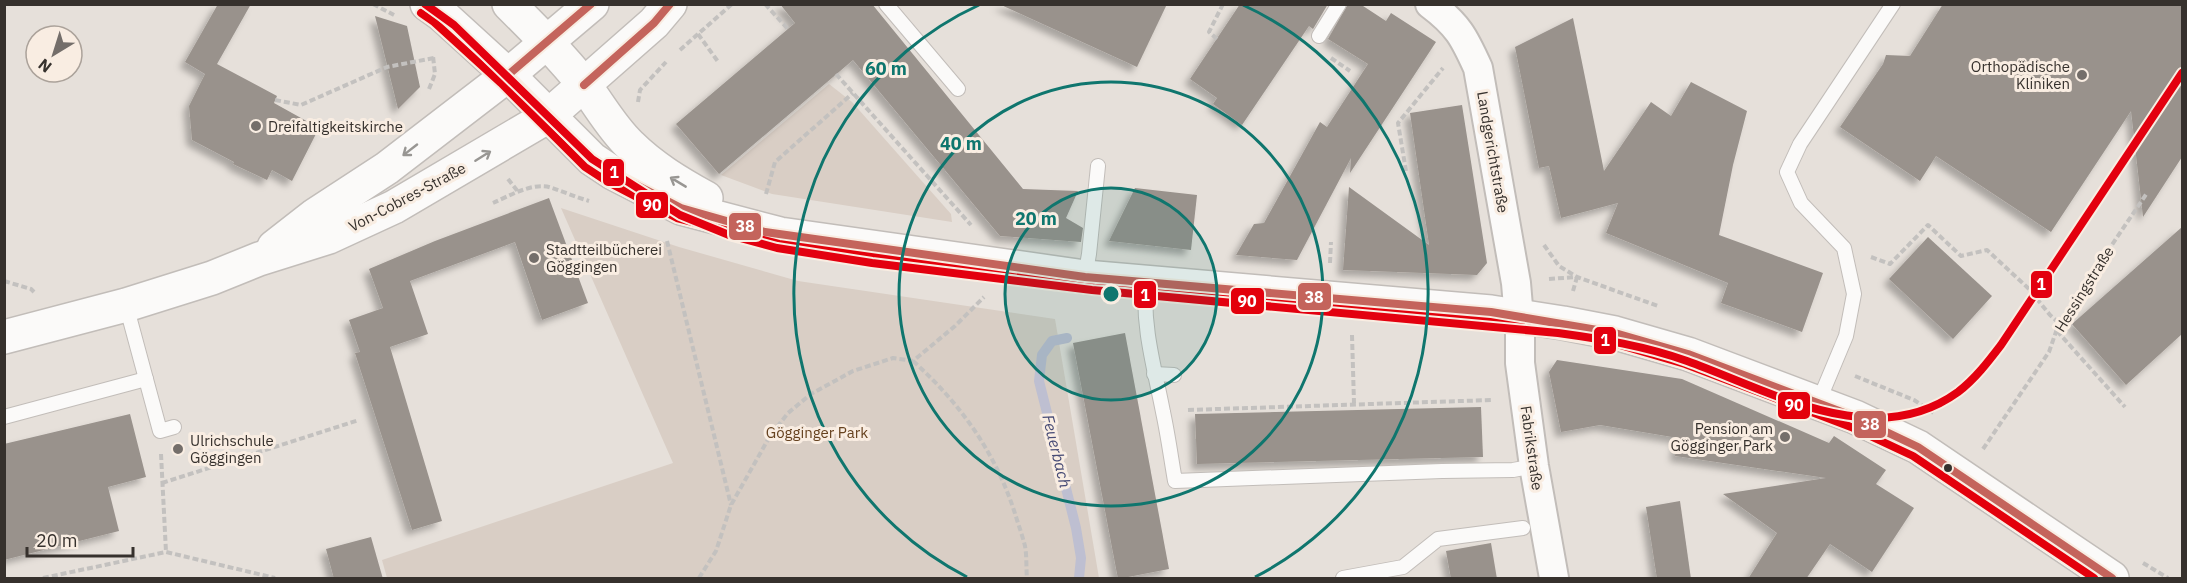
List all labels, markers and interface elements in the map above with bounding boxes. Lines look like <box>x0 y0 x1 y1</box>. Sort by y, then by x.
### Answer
north arrow <box>24 24 84 84</box>
text: N <box>34 54 55 77</box>
text: 60 m <box>865 57 907 80</box>
place label: Orthopädische Kliniken <box>1971 57 2070 93</box>
marker: Orthopädische Kliniken <box>2075 68 2089 82</box>
street label: Landgerichtstraße <box>1473 90 1513 214</box>
place label: Dreifaltigkeitskirche <box>268 117 403 136</box>
marker: Dreifaltigkeitskirche <box>249 119 263 133</box>
text: 40 m <box>940 132 982 155</box>
one-way arrow <box>403 144 419 157</box>
one-way arrow <box>474 149 491 161</box>
street label: Von-Cobres-Straße <box>345 158 469 236</box>
line badge: 1 <box>602 158 625 187</box>
text: 1 <box>609 162 619 182</box>
one-way arrow <box>670 175 687 187</box>
line badge: 90 <box>635 191 669 219</box>
text: 90 <box>642 195 662 215</box>
text: 20 m <box>1015 207 1057 230</box>
line badge: 38 <box>728 212 762 241</box>
text: 38 <box>735 216 755 236</box>
place label: Stadtteilbücherei Göggingen <box>546 240 662 276</box>
street label: Hessingstraße <box>2050 243 2118 335</box>
marker: Stadtteilbücherei Göggingen <box>527 251 541 265</box>
line badge: 1 <box>2030 270 2053 299</box>
text: 1 <box>2036 274 2046 294</box>
line badge: 1 <box>1133 280 1157 309</box>
line badge: 38 <box>1297 282 1332 311</box>
centre of rings <box>1101 284 1121 304</box>
text: 1 <box>1140 285 1150 305</box>
line badge: 90 <box>1230 287 1265 315</box>
text: 38 <box>1304 287 1324 307</box>
text: 90 <box>1237 291 1257 311</box>
line badge: 1 <box>1593 326 1617 355</box>
text: 1 <box>1600 330 1610 350</box>
line badge: 90 <box>1777 391 1811 420</box>
text: 90 <box>1784 395 1804 415</box>
street label: Fabrikstraße <box>1517 404 1547 492</box>
line badge: 38 <box>1853 410 1887 439</box>
water label: Feuerbach <box>1038 412 1076 490</box>
text: 38 <box>1860 414 1880 434</box>
place label: Pension am Gögginger Park <box>1671 419 1773 455</box>
park label: Gögginger Park <box>766 423 868 442</box>
marker: Pension am Gögginger Park <box>1778 430 1792 444</box>
place label: Ulrichschule Göggingen <box>190 431 274 467</box>
marker: Ulrichschule Göggingen <box>171 442 185 456</box>
unlabelled marker <box>1942 462 1954 474</box>
scale bar <box>27 520 134 558</box>
text: 20 m <box>36 529 78 552</box>

